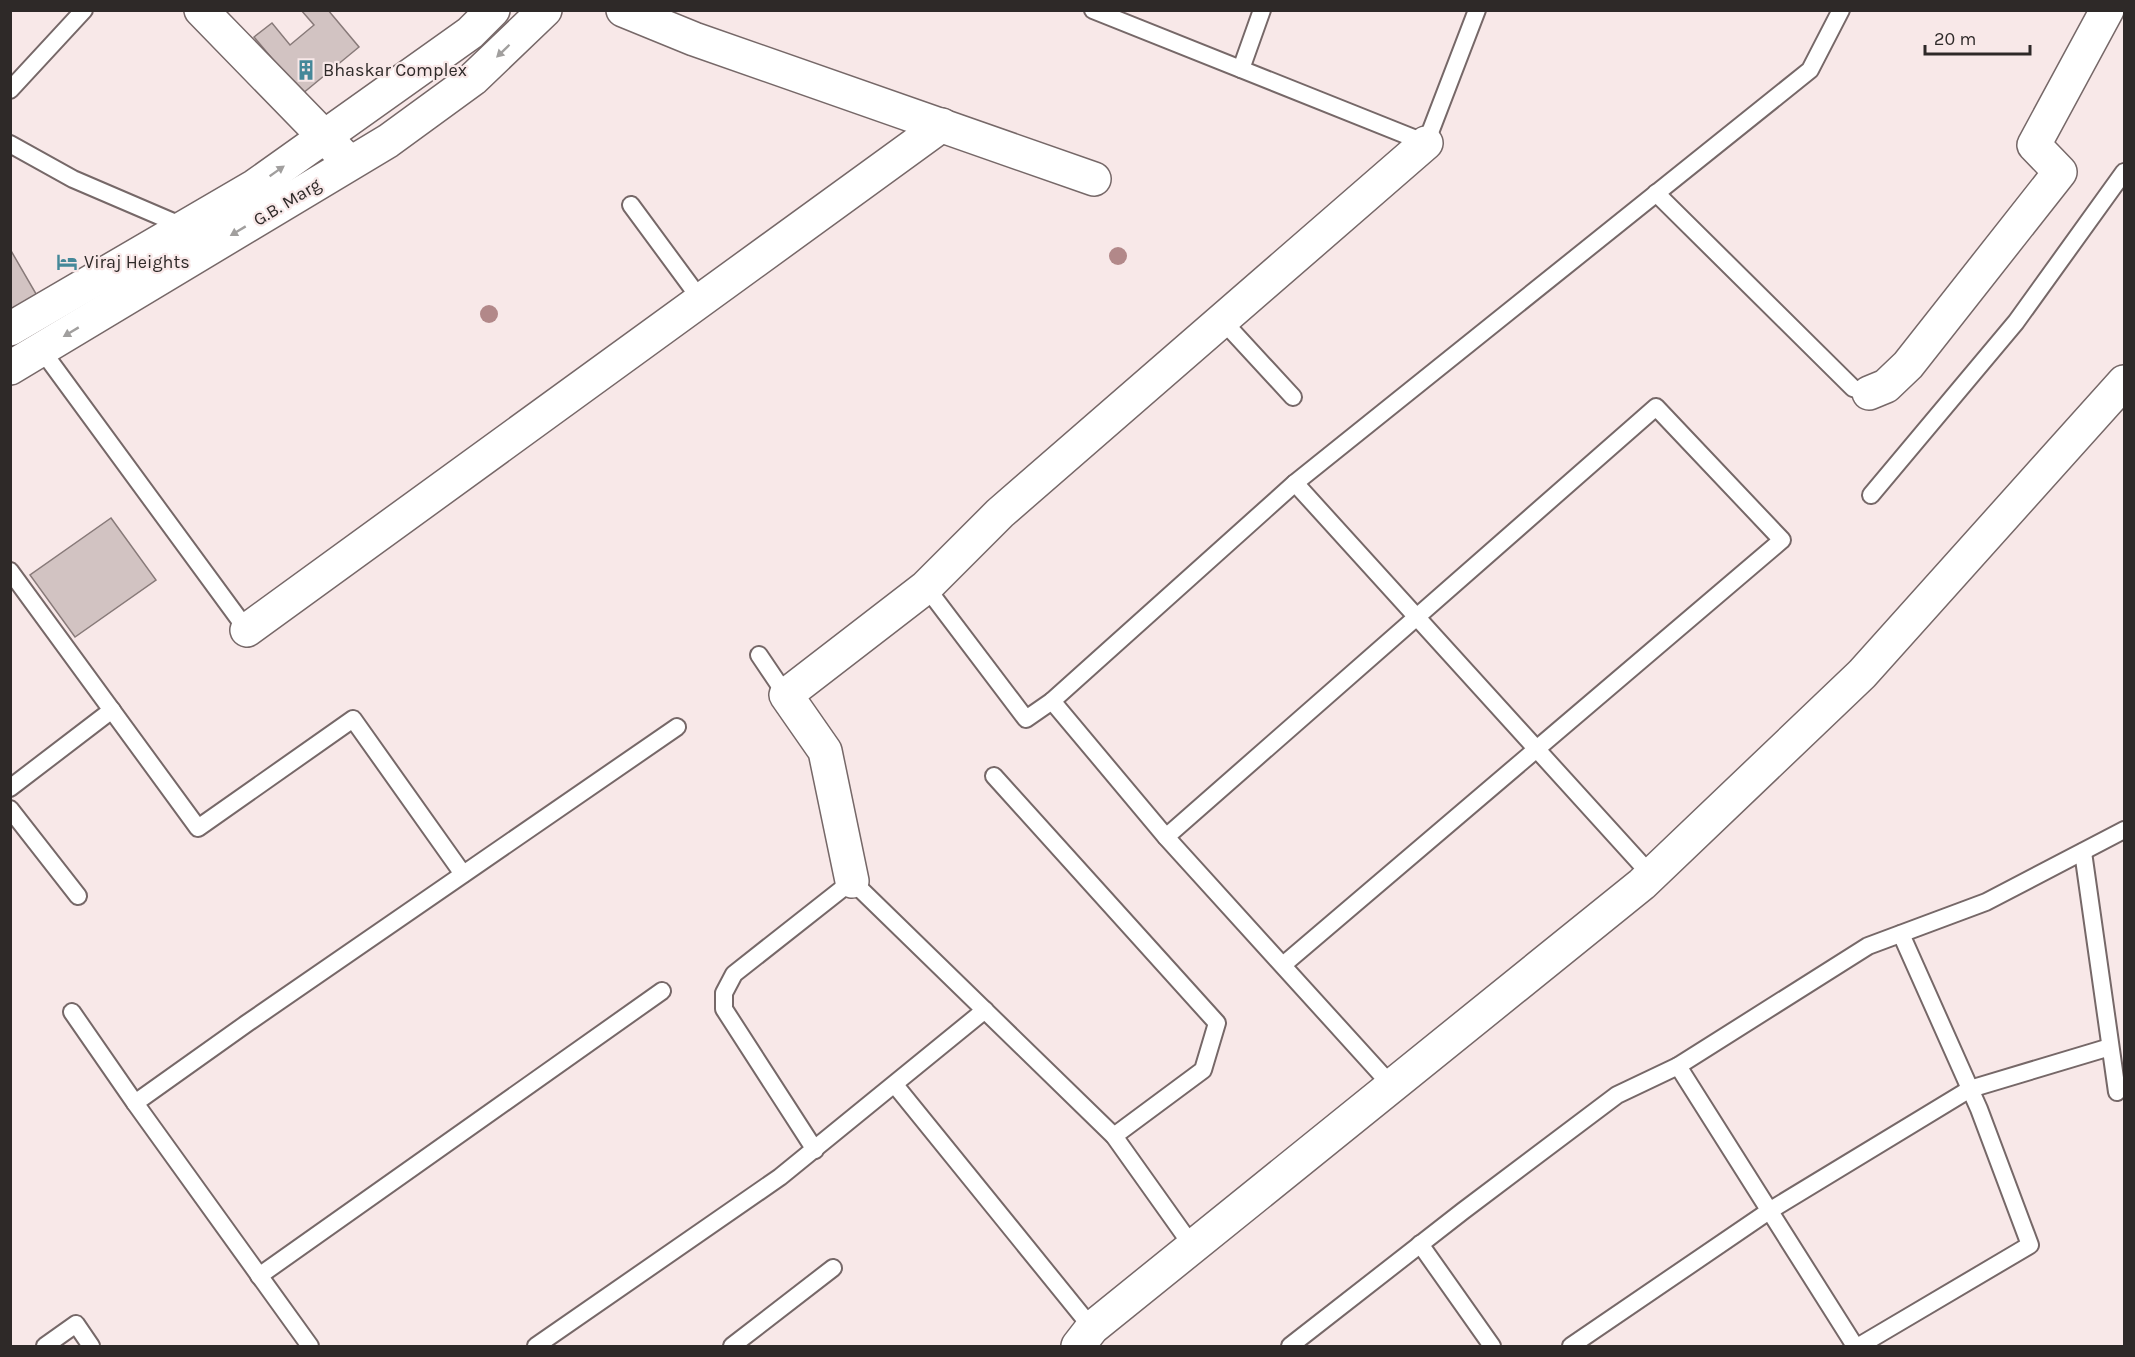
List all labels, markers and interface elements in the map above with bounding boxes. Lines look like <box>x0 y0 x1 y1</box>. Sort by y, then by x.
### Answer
scale bar <box>1925 18 2030 56</box>
text: 20 m <box>1934 28 1976 50</box>
one-way arrow <box>495 44 510 58</box>
building icon: Bhaskar Complex <box>294 58 318 82</box>
place label: Bhaskar Complex <box>323 59 467 81</box>
one-way arrow <box>270 165 285 177</box>
street label: G.B. Marg <box>249 173 325 231</box>
one-way arrow <box>230 226 246 237</box>
hotel icon: Viraj Heights <box>55 250 79 274</box>
place label: Viraj Heights <box>84 251 190 273</box>
one-way arrow <box>63 326 79 337</box>

